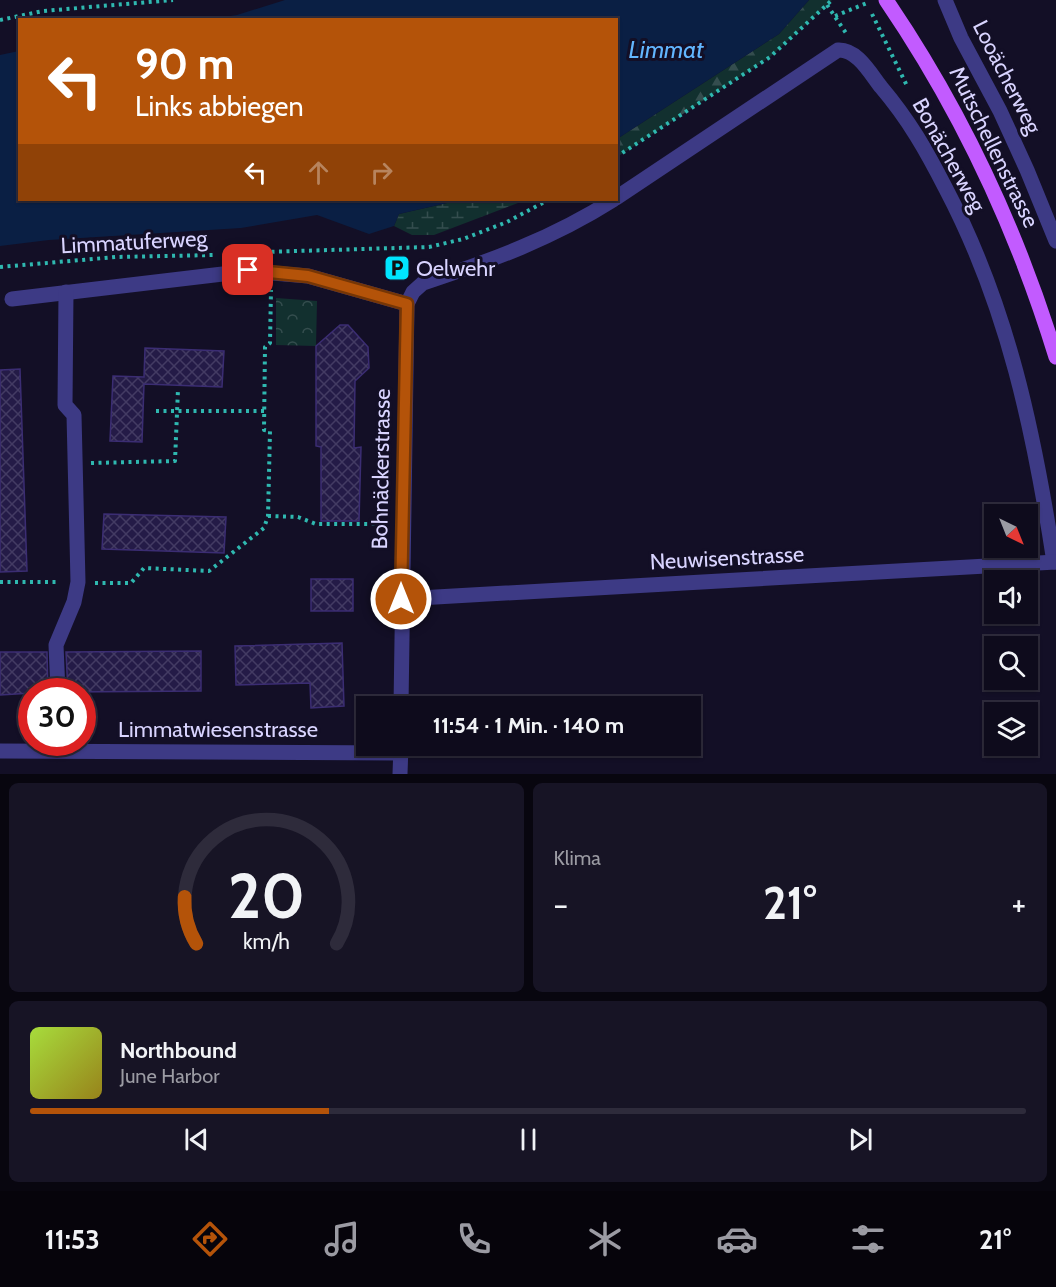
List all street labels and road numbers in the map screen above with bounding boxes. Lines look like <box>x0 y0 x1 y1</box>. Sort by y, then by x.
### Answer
street label: Looächerweg <box>967 16 1048 139</box>
street label: Mutschellenstrasse <box>943 62 1045 232</box>
street label: Bonächerweg <box>907 93 992 218</box>
street label: Limmatuferweg <box>60 225 209 259</box>
street label: Bohnäckerstrasse <box>366 388 396 550</box>
street label: Neuwisenstrasse <box>649 540 805 576</box>
street label: Limmatwiesenstrasse <box>118 716 318 743</box>

